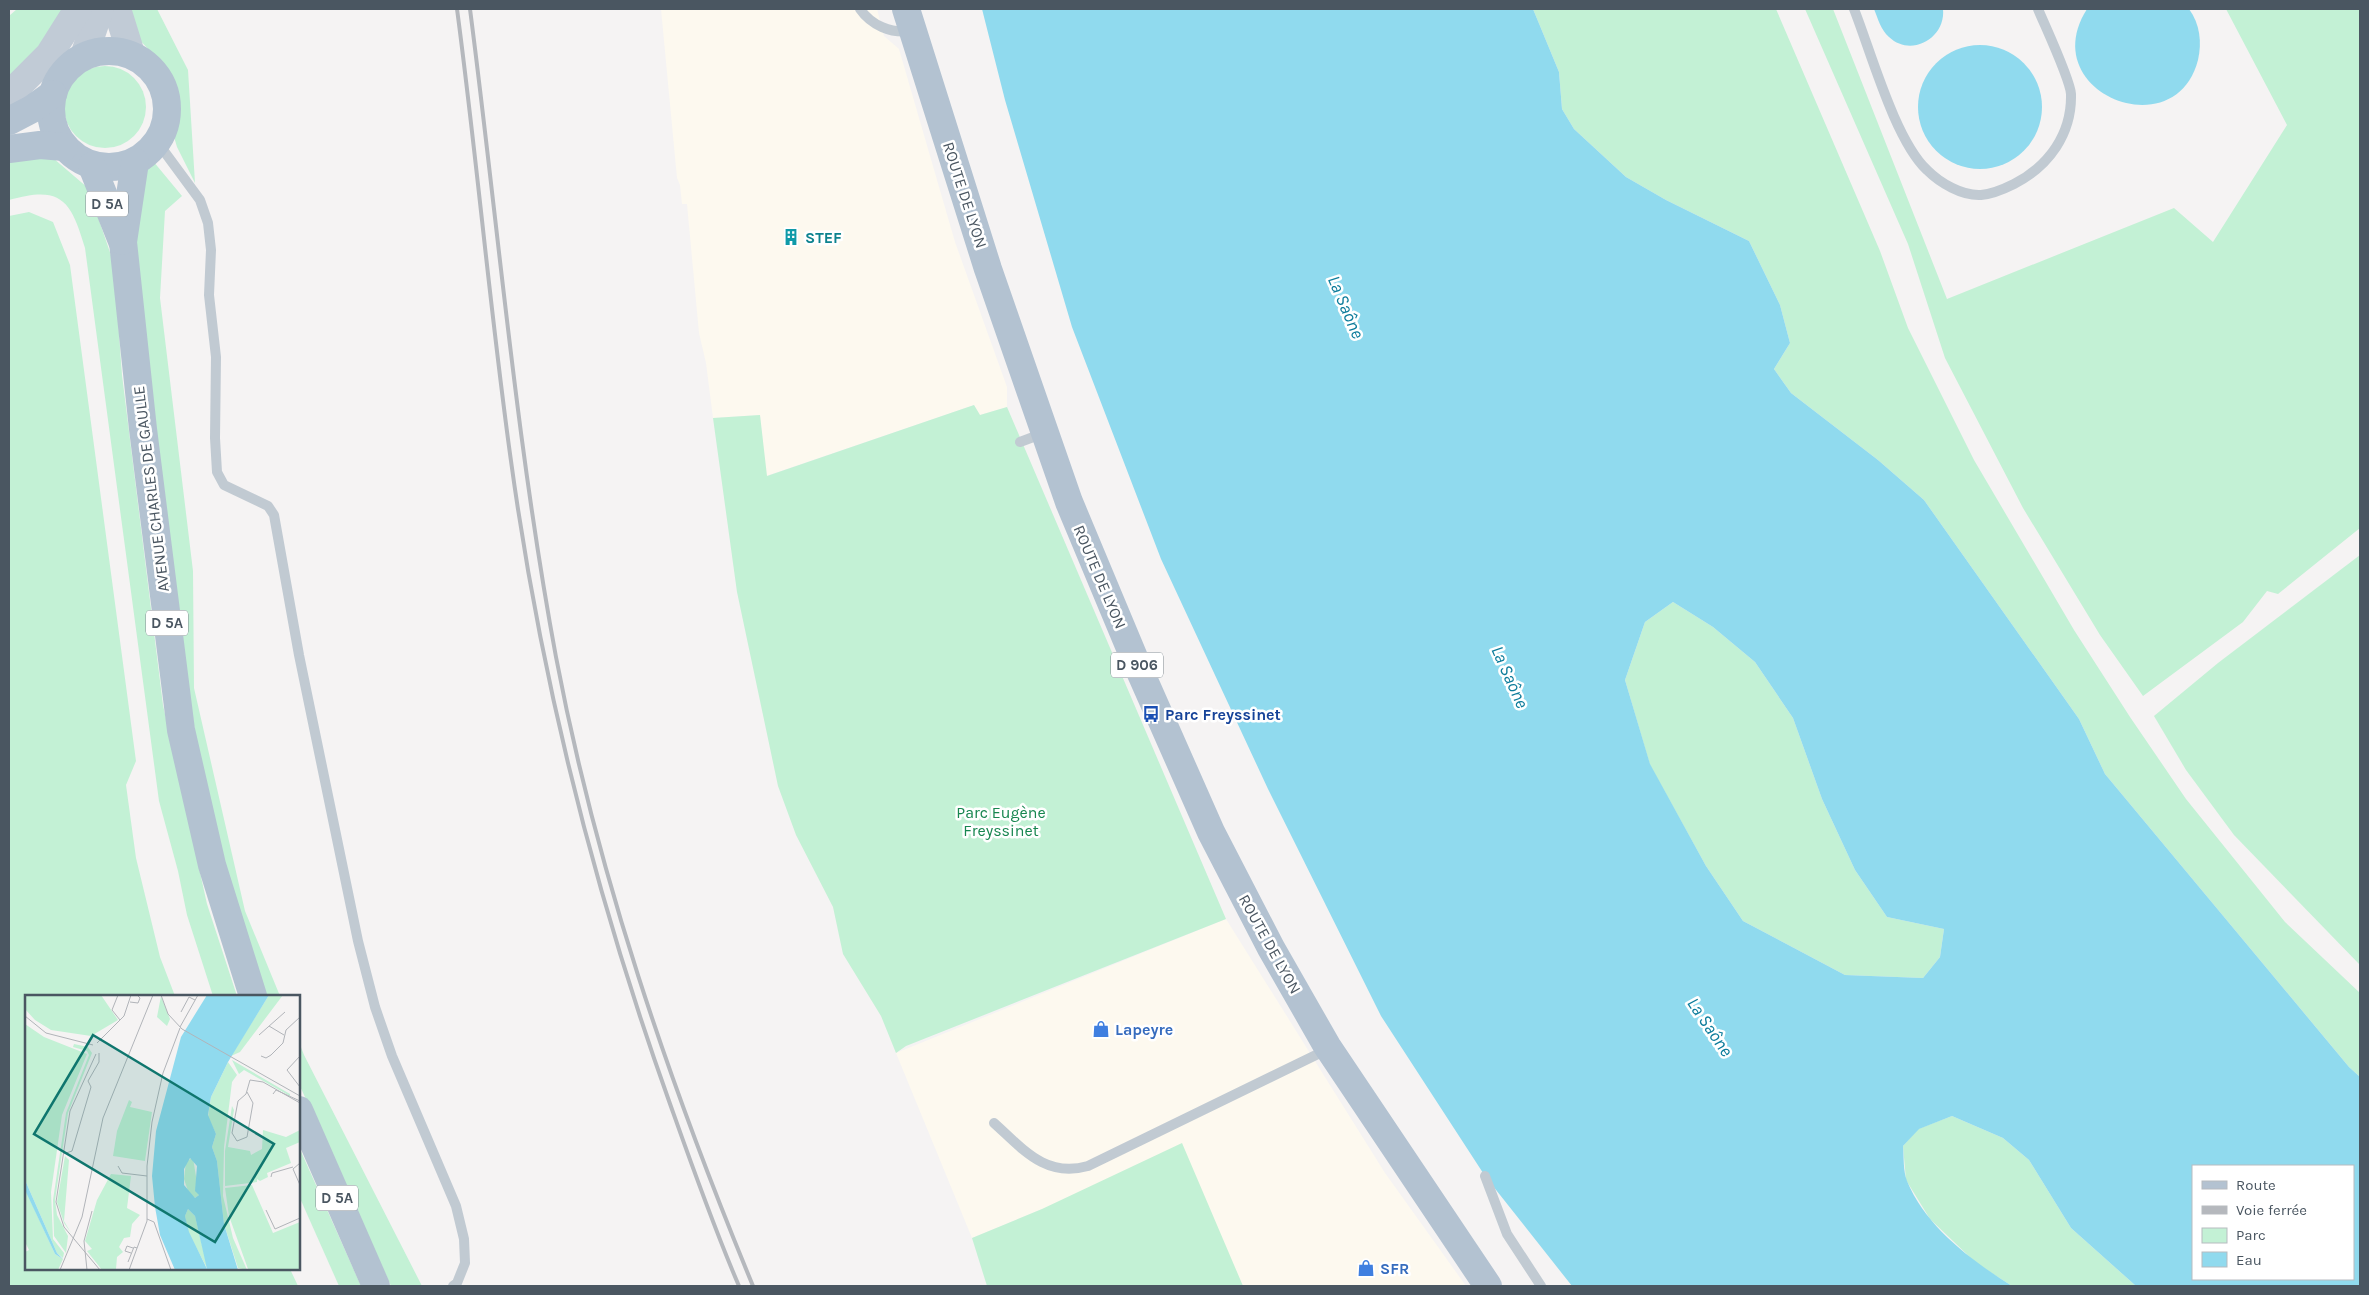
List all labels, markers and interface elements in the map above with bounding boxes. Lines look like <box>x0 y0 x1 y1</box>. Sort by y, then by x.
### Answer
street label: ROUTE DE LYON <box>939 139 991 251</box>
road number: D 5A <box>86 192 128 216</box>
building icon: STEF <box>781 227 801 247</box>
place label: STEF <box>805 228 842 247</box>
water label: La Saône <box>1323 272 1369 342</box>
street label: AVENUE CHARLES DE GAULLE <box>129 385 173 593</box>
street label: ROUTE DE LYON <box>1070 522 1130 632</box>
road number: D 5A <box>146 610 188 636</box>
water label: La Saône <box>1486 642 1534 712</box>
road number: D 906 <box>1111 652 1163 678</box>
bus stop icon: Parc Freyssinet <box>1141 704 1161 724</box>
place label: Parc Freyssinet <box>1165 705 1281 724</box>
park label: Parc Eugène Freyssinet <box>956 803 1046 840</box>
street label: ROUTE DE LYON <box>1235 891 1305 997</box>
water label: La Saône <box>1682 993 1738 1061</box>
inset map <box>25 995 300 1270</box>
shop icon: Lapeyre <box>1091 1019 1111 1039</box>
place label: Lapeyre <box>1115 1020 1173 1039</box>
legend <box>2192 1165 2354 1280</box>
text: Route <box>2236 1176 2276 1194</box>
road number: D 5A <box>316 1186 358 1210</box>
text: Voie ferrée <box>2236 1201 2307 1219</box>
text: Parc <box>2236 1226 2266 1244</box>
text: Eau <box>2236 1251 2262 1269</box>
shop icon: SFR <box>1356 1258 1376 1278</box>
place label: SFR <box>1380 1259 1409 1278</box>

